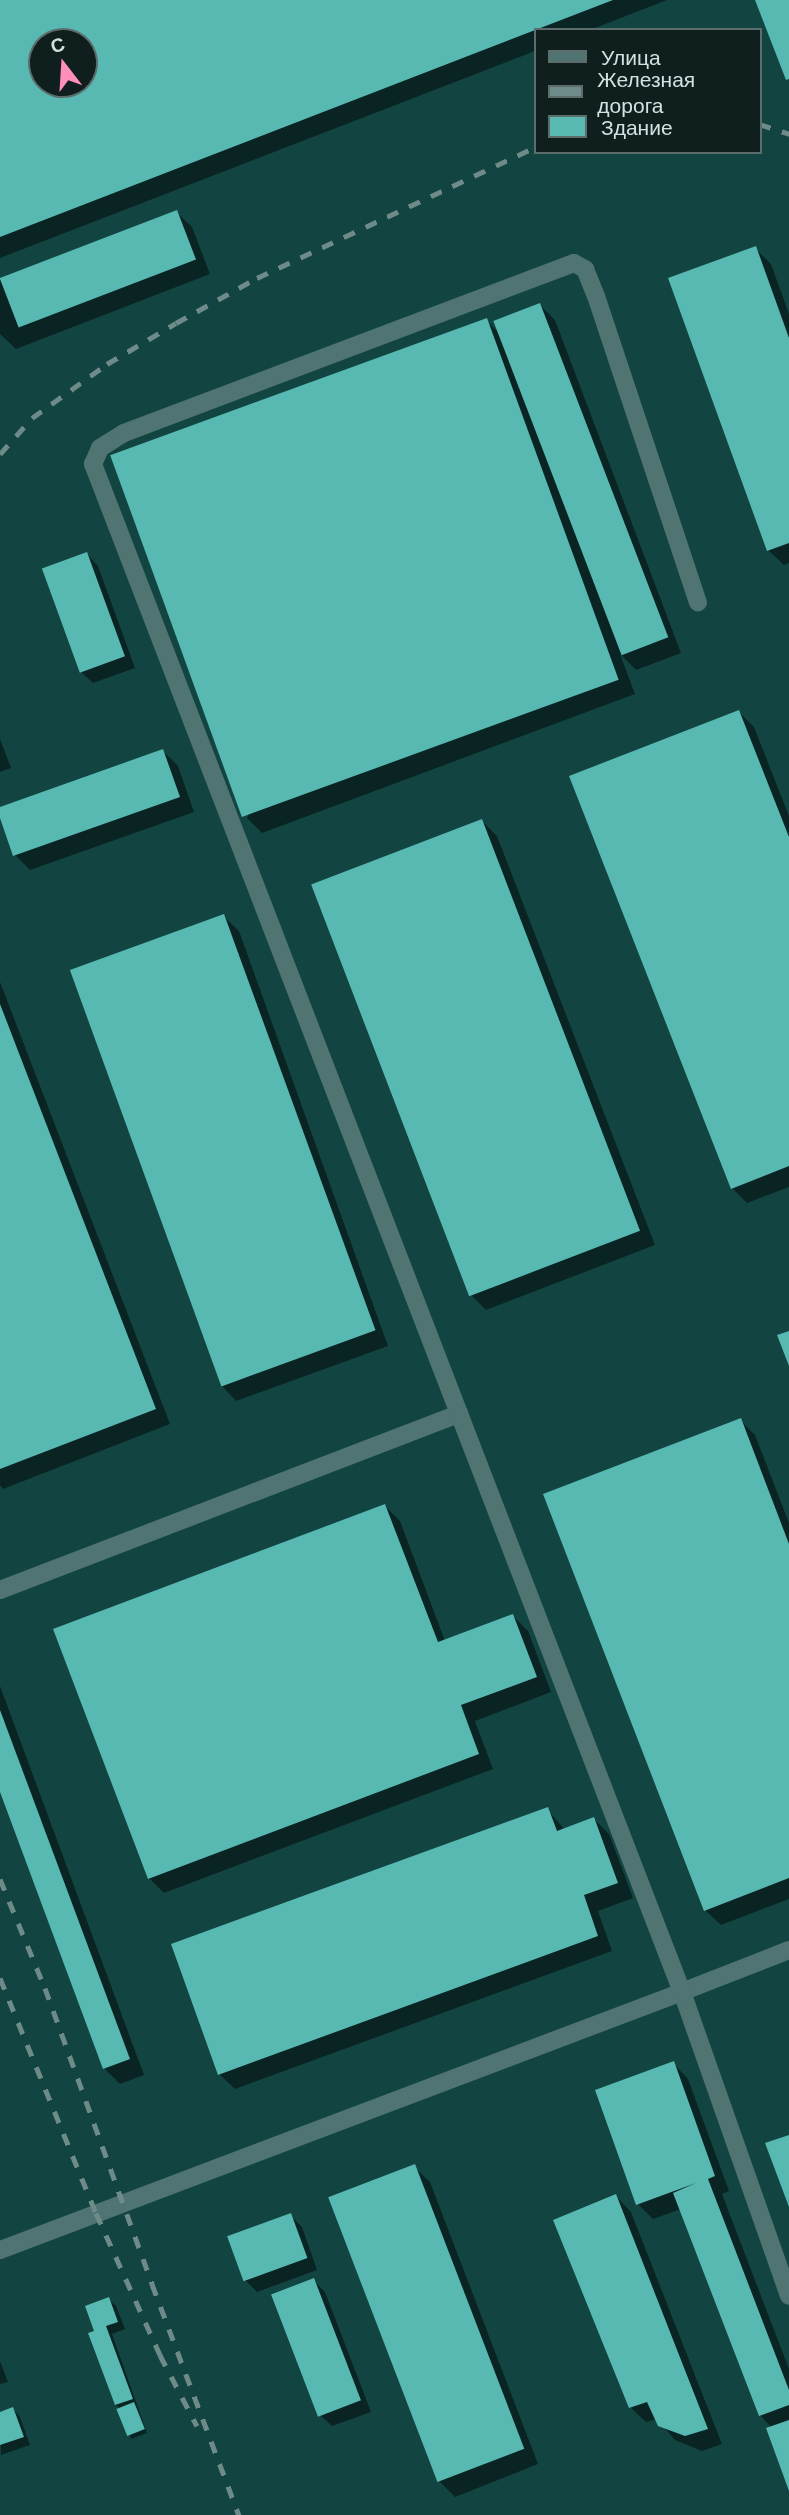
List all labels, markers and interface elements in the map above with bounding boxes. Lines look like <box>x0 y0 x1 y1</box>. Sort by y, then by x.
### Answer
north arrow <box>28 28 98 98</box>
legend <box>534 28 761 154</box>
text: С <box>47 31 67 57</box>
text: Улица <box>601 44 661 69</box>
text: Железная дорога <box>597 66 695 117</box>
text: Здание <box>601 114 673 139</box>

